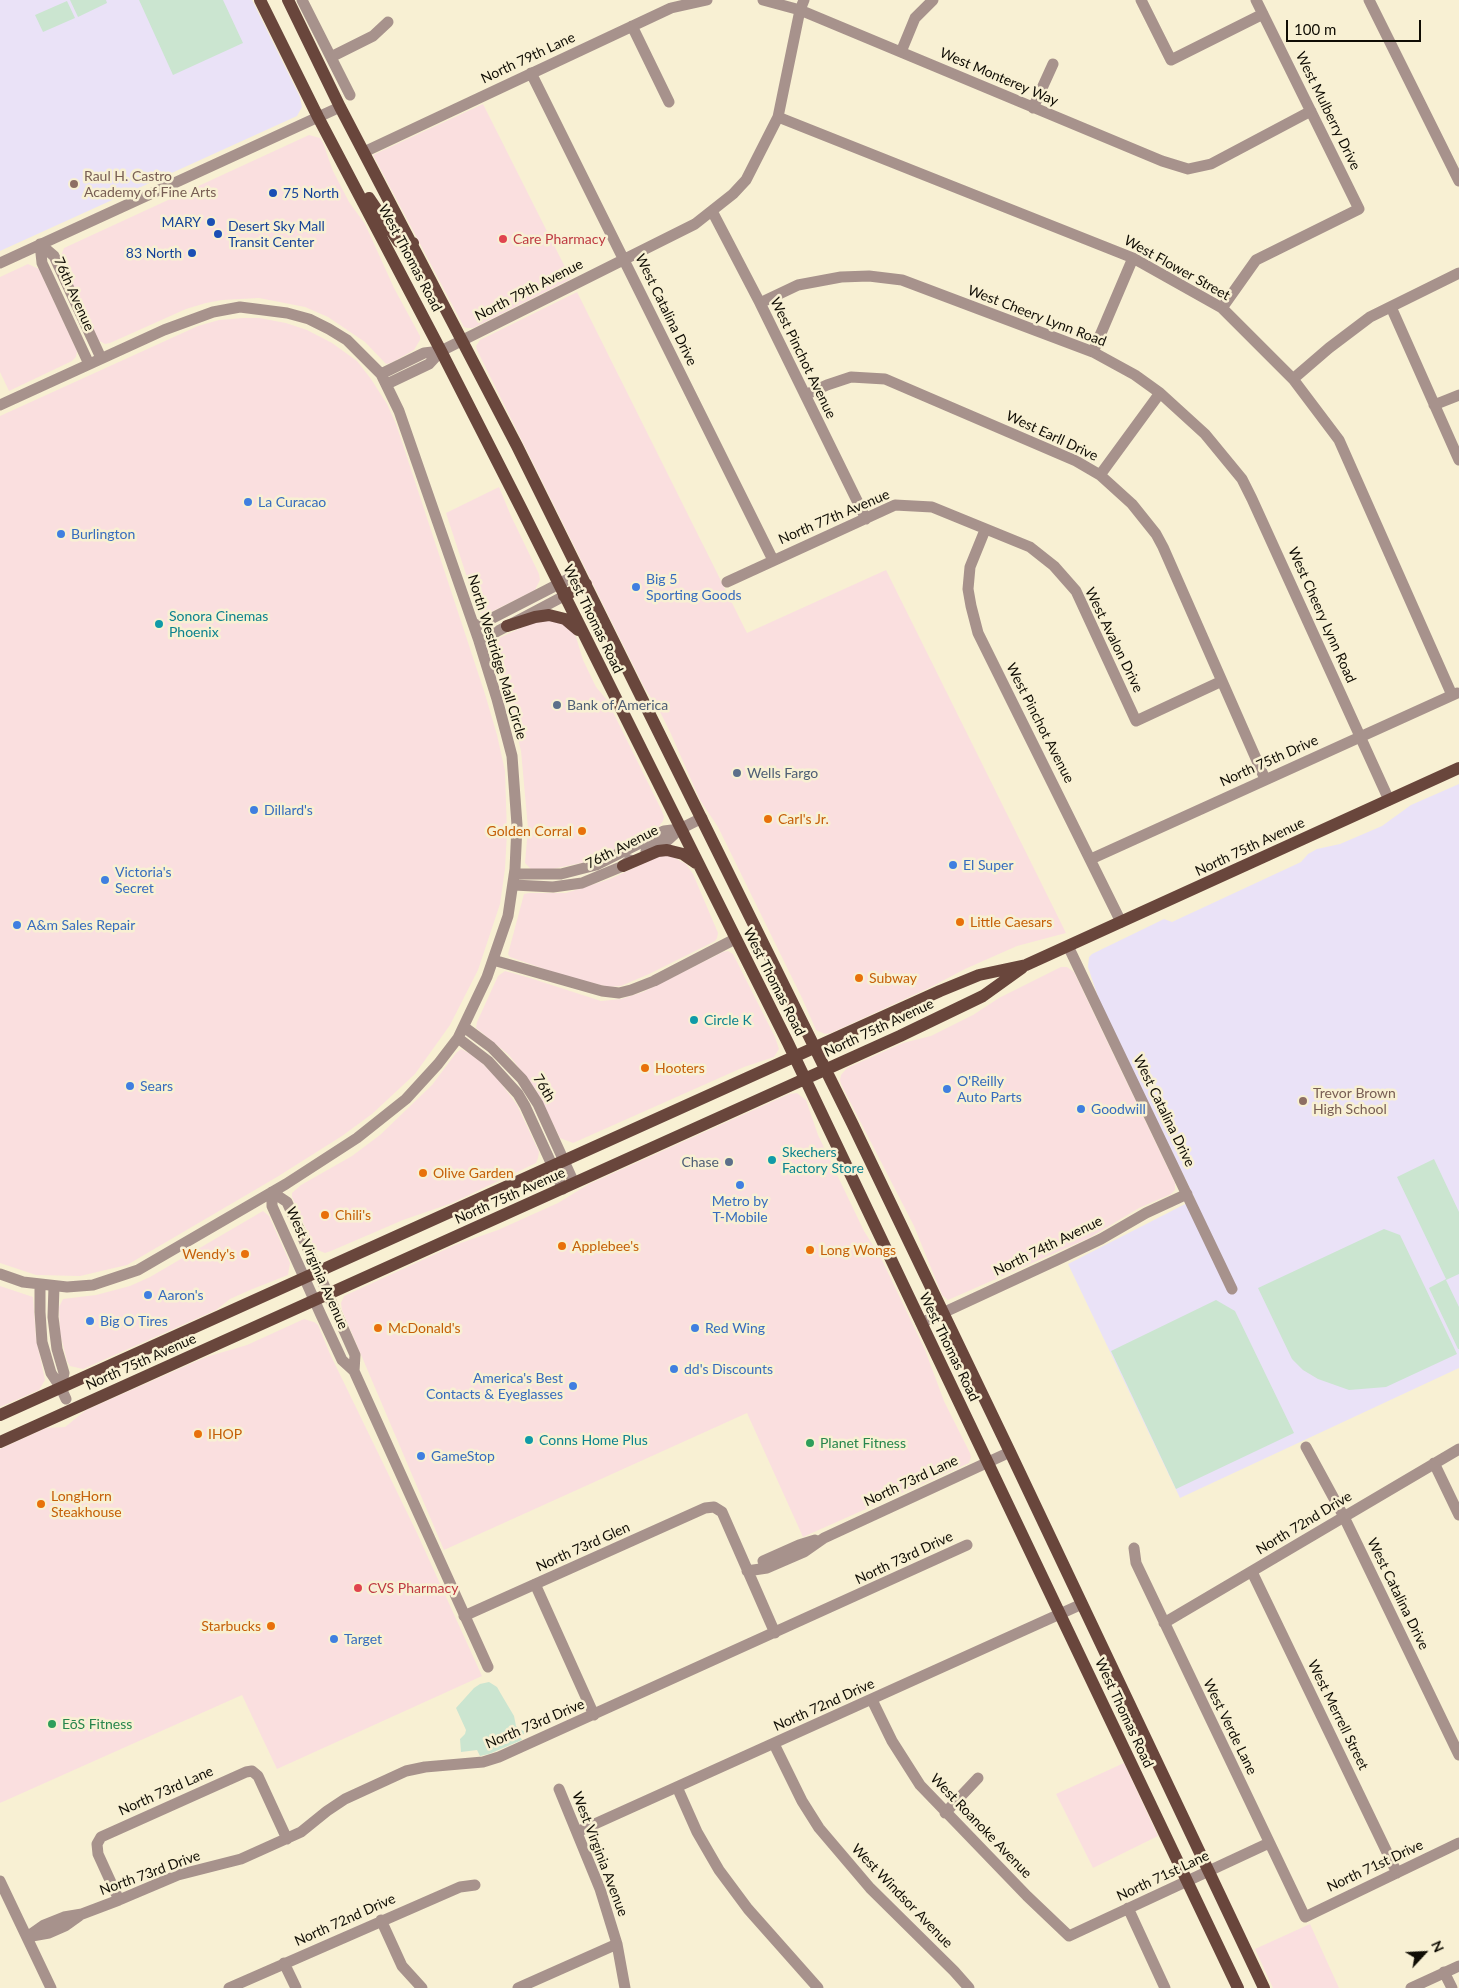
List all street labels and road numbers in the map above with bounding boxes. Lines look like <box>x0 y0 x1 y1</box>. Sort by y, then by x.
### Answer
street label: North 79th Lane <box>478 29 578 87</box>
street label: West Monterey Way <box>937 44 1061 110</box>
street label: West Mulberry Drive <box>1292 49 1364 173</box>
street label: West Thomas Road <box>375 202 445 314</box>
street label: West Flower Street <box>1121 232 1233 304</box>
street label: West Catalina Drive <box>632 251 700 369</box>
street label: 76th Avenue <box>50 254 98 334</box>
street label: North 79th Avenue <box>472 256 586 324</box>
street label: West Cheery Lynn Road <box>965 282 1109 350</box>
street label: West Pinchot Avenue <box>766 295 840 421</box>
street label: West Earll Drive <box>1003 407 1101 465</box>
street label: North 77th Avenue <box>776 486 892 548</box>
street label: West Cheery Lynn Road <box>1284 544 1360 686</box>
street label: West Thomas Road <box>559 562 627 676</box>
street label: North Westridge Mall Circle <box>464 573 530 741</box>
street label: West Avalon Drive <box>1081 585 1147 695</box>
street label: West Pinchot Avenue <box>1002 660 1078 786</box>
street label: North 75th Drive <box>1217 732 1321 790</box>
street label: North 75th Avenue <box>1193 814 1307 880</box>
street label: 76th Avenue <box>583 822 661 872</box>
street label: West Thomas Road <box>740 925 808 1039</box>
street label: North 75th Avenue <box>822 995 936 1061</box>
street label: West Catalina Drive <box>1130 1052 1198 1170</box>
street label: 76th <box>529 1071 559 1105</box>
street label: North 75th Avenue <box>452 1164 568 1228</box>
street label: West Virginia Avenue <box>282 1204 352 1332</box>
street label: North 74th Avenue <box>991 1212 1105 1280</box>
street label: West Thomas Road <box>915 1290 983 1404</box>
street label: North 75th Avenue <box>83 1330 199 1394</box>
street label: North 73rd Lane <box>861 1452 961 1510</box>
street label: North 72nd Drive <box>1253 1488 1355 1558</box>
street label: North 73rd Glen <box>533 1519 633 1575</box>
street label: North 73rd Drive <box>853 1528 955 1588</box>
street label: West Catalina Drive <box>1364 1535 1432 1653</box>
street label: West Thomas Road <box>1091 1656 1157 1770</box>
street label: West Merrell Street <box>1304 1657 1372 1773</box>
street label: North 72nd Drive <box>771 1675 877 1735</box>
street label: West Verde Lane <box>1200 1676 1260 1778</box>
street label: North 73rd Drive <box>483 1696 587 1752</box>
street label: North 73rd Lane <box>116 1763 216 1819</box>
street label: West Roanoke Avenue <box>927 1770 1035 1882</box>
street label: West Virginia Avenue <box>568 1789 632 1919</box>
street label: North 71st Drive <box>1324 1836 1426 1896</box>
street label: West Windsor Avenue <box>848 1840 956 1952</box>
street label: North 73rd Drive <box>97 1847 203 1899</box>
street label: North 71st Lane <box>1114 1847 1212 1905</box>
street label: North 72nd Drive <box>292 1890 398 1950</box>

